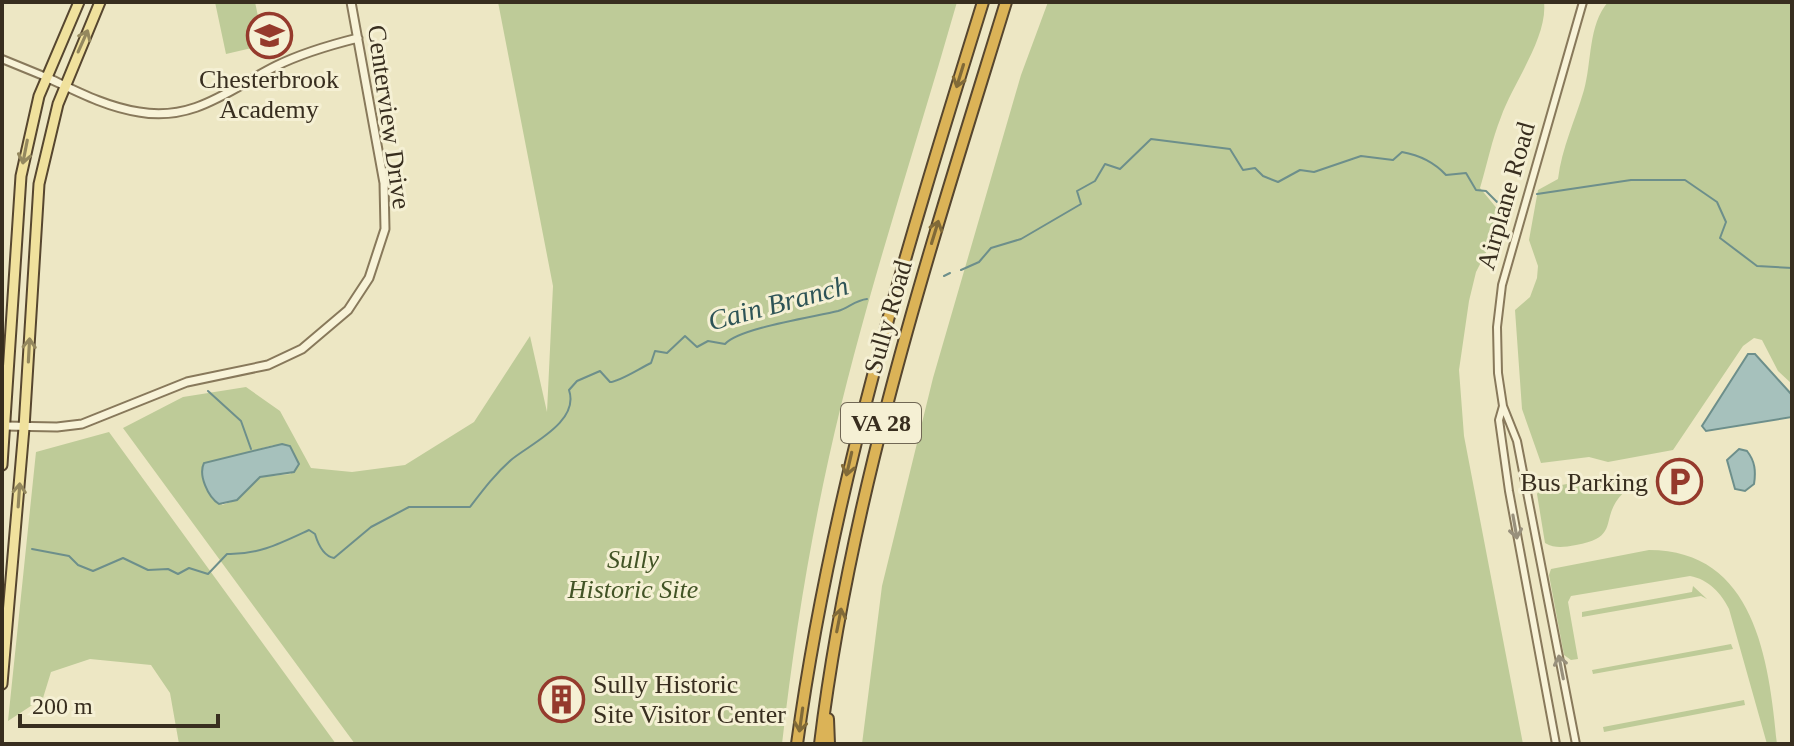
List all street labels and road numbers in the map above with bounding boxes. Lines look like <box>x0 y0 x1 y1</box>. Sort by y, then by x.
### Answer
street label: Centerview Drive <box>362 23 416 211</box>
street label: Airplane Road <box>1471 119 1541 273</box>
street label: Sully Road <box>858 257 918 377</box>
road number: VA 28 <box>841 403 921 443</box>

